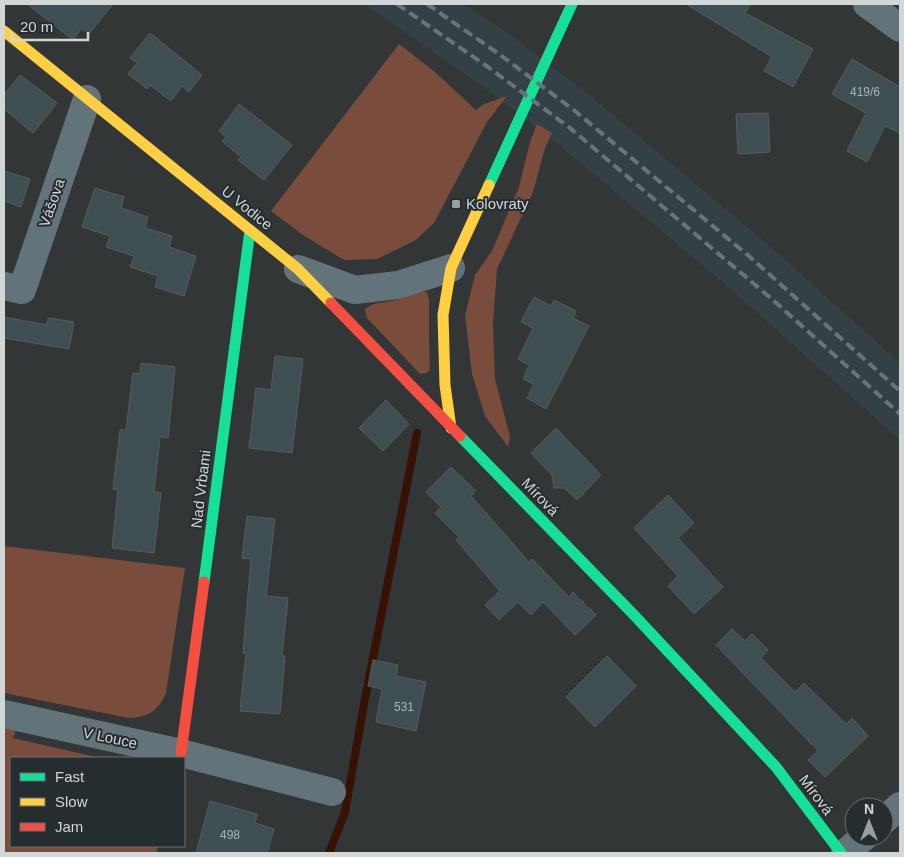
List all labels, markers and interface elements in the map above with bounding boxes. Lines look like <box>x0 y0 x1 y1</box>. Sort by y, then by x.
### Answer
scale bar <box>12 10 89 42</box>
text: 20 m <box>20 18 53 35</box>
house number: 419/6 <box>850 85 880 99</box>
street label: Vášova <box>35 176 68 229</box>
street label: U Vodice <box>219 182 276 233</box>
place label: Kolovraty <box>466 195 529 212</box>
marker: Kolovraty <box>450 198 462 210</box>
street label: Nad Vrbami <box>187 449 214 529</box>
street label: Mírová <box>518 474 563 520</box>
house number: 531 <box>394 700 414 714</box>
street label: V Louce <box>81 723 139 752</box>
legend <box>10 757 185 847</box>
text: Fast <box>55 768 85 785</box>
street label: Mírová <box>796 771 837 819</box>
text: Slow <box>55 793 88 810</box>
north arrow <box>844 797 894 847</box>
text: N <box>864 801 874 817</box>
text: Jam <box>55 818 83 835</box>
house number: 498 <box>220 828 240 842</box>

